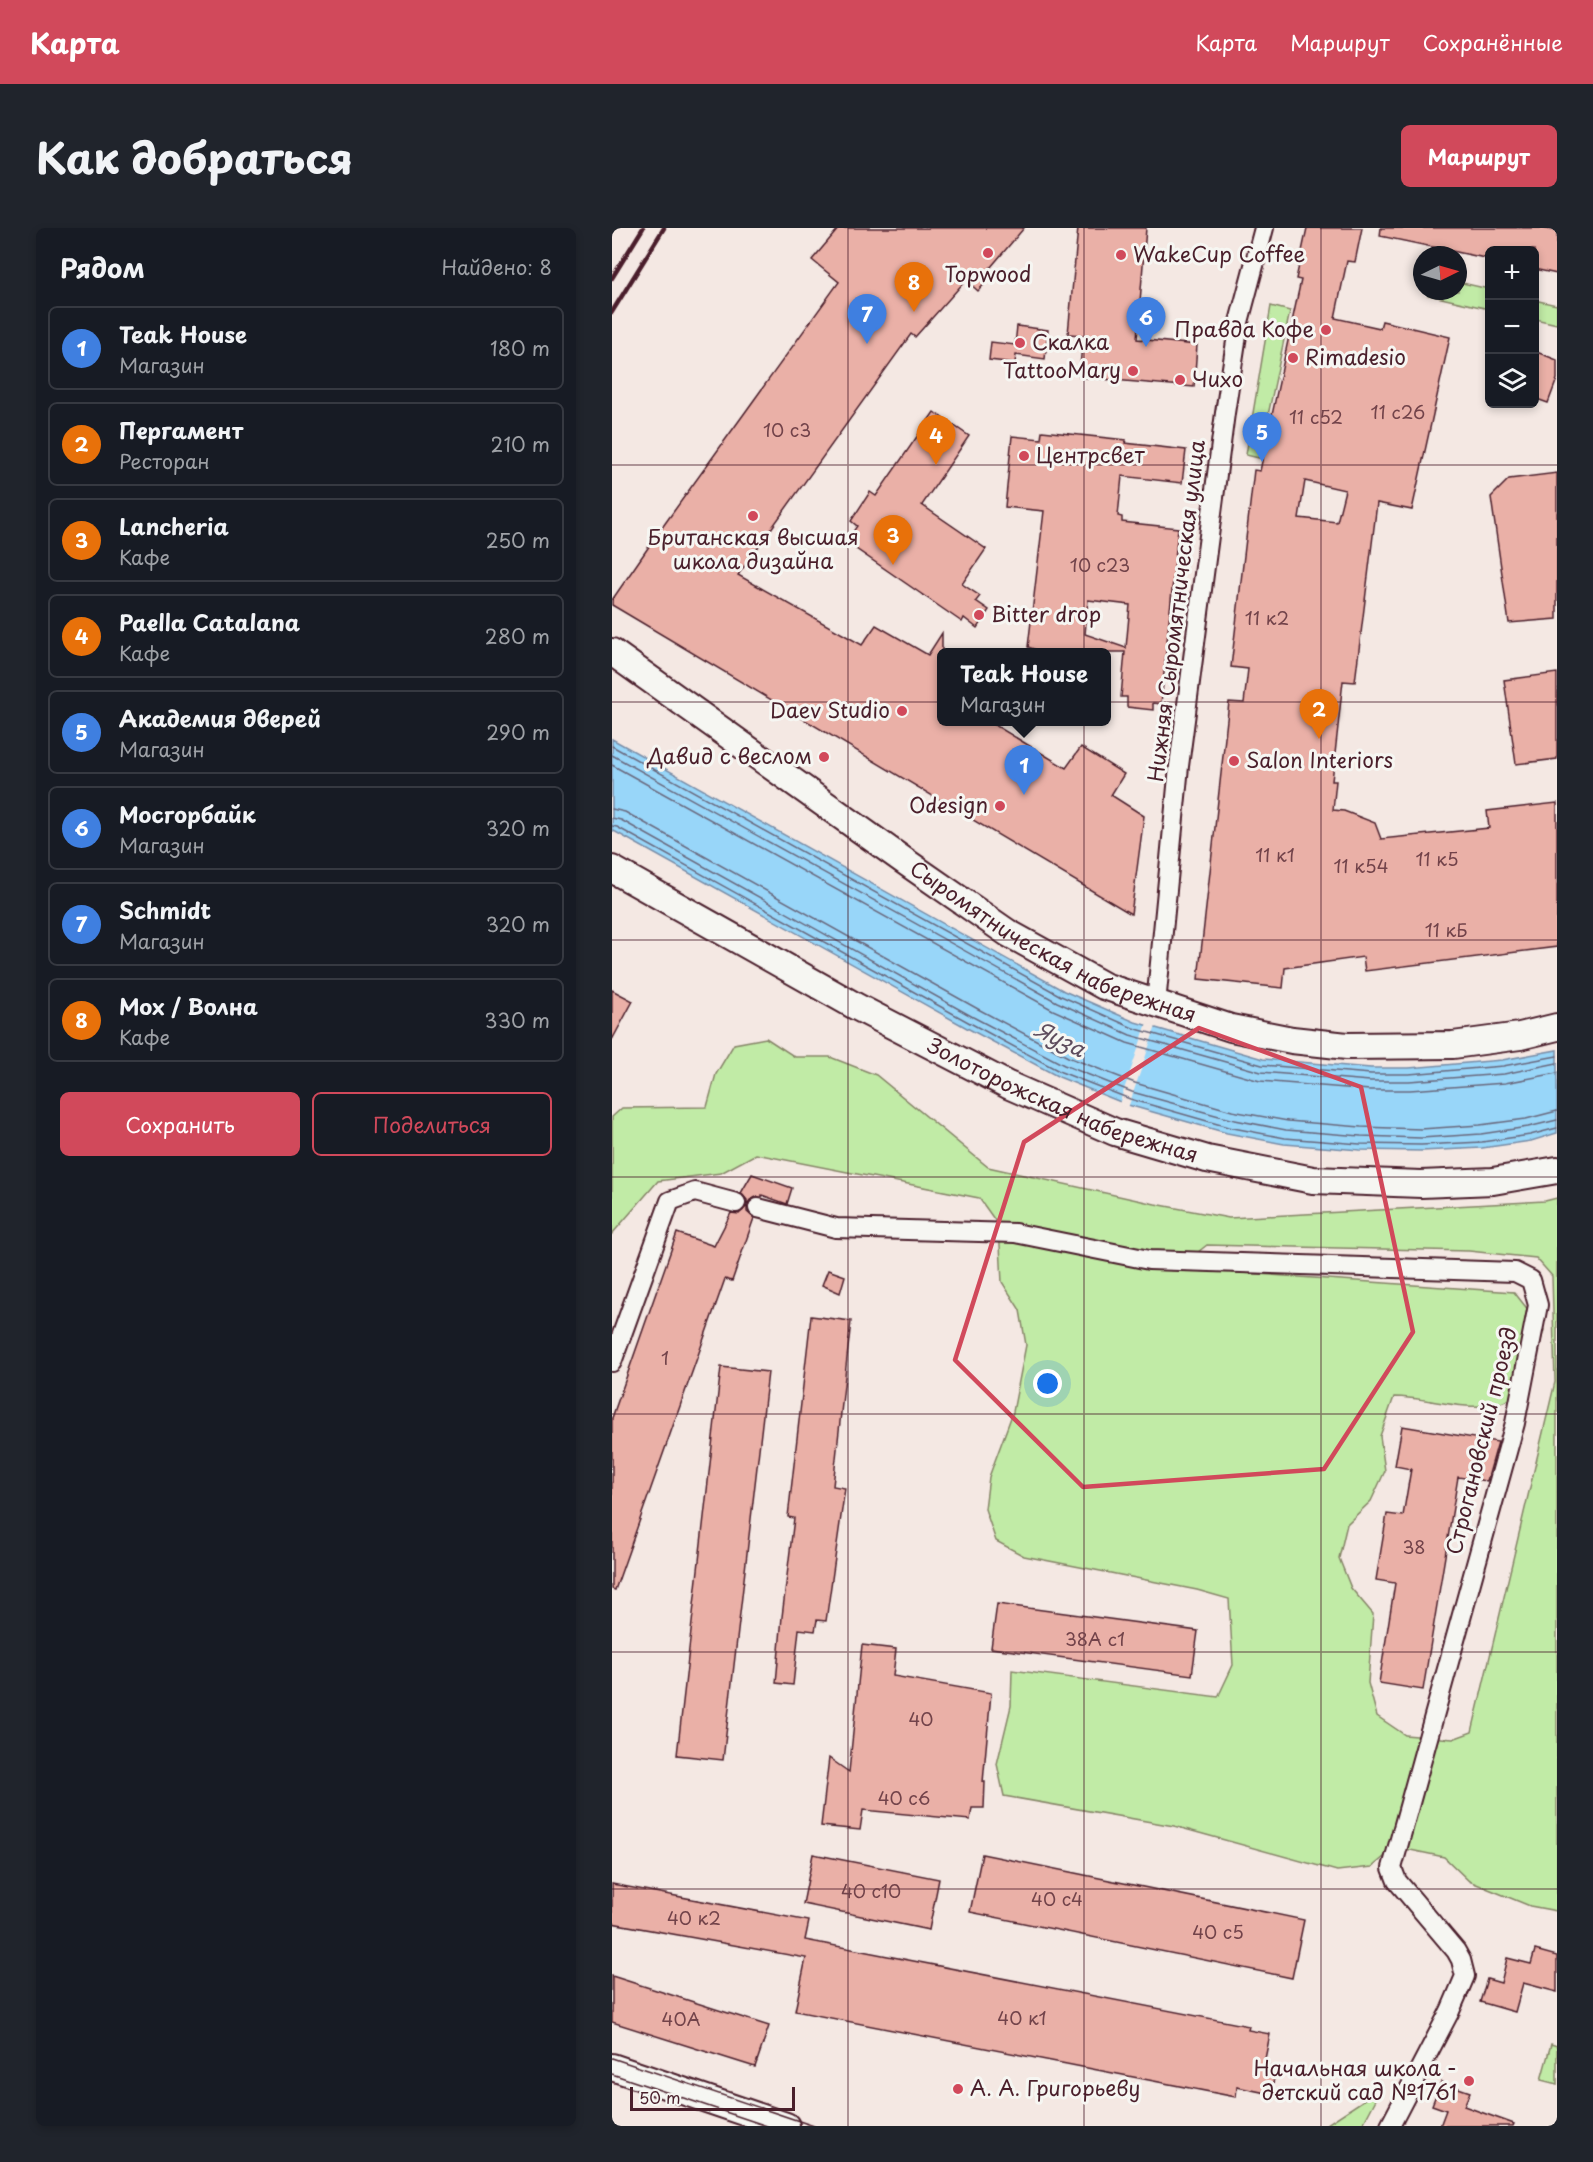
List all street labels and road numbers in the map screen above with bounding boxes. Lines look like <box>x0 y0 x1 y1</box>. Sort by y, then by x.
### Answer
street label: Нижняя Сыромятническая улица <box>1138 437 1212 784</box>
street label: Сыромятническая набережная <box>904 851 1201 1030</box>
street label: Золоторожская набережная <box>923 1028 1202 1170</box>
street label: Строгановский проезд <box>1436 1323 1524 1558</box>

